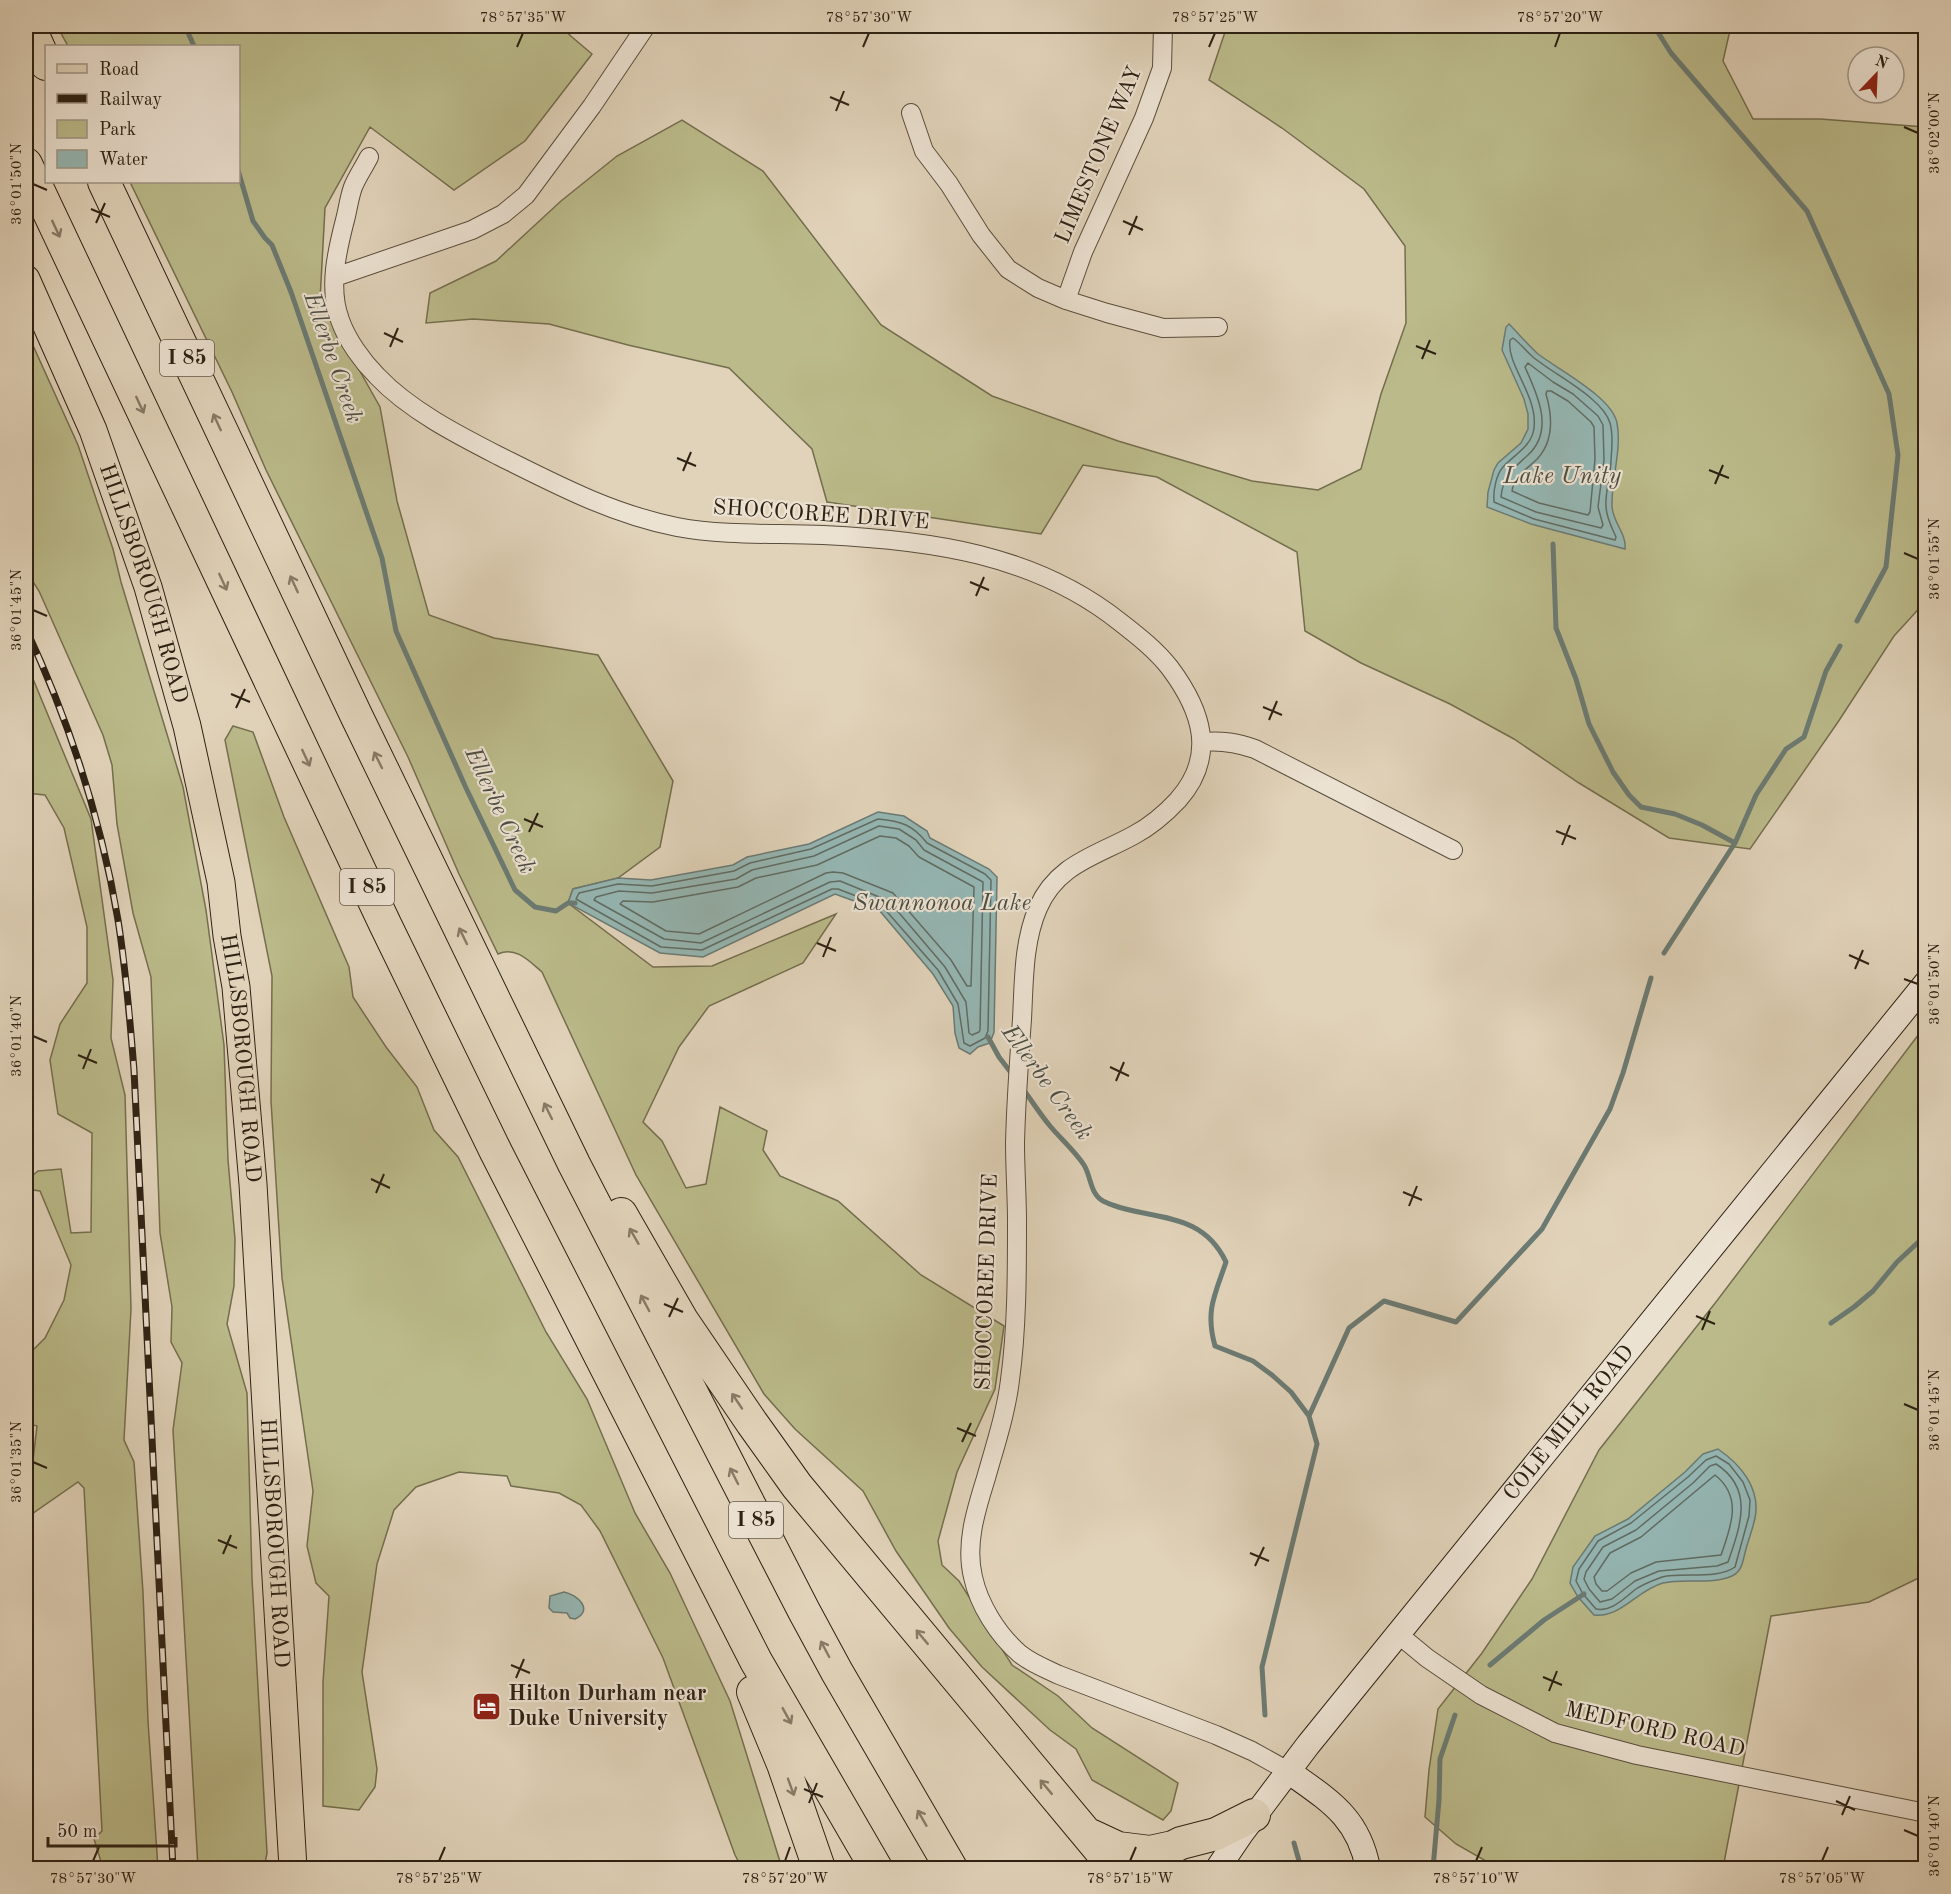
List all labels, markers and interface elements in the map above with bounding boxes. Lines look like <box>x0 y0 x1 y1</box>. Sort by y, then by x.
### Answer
text: 78°57'35"W <box>480 11 566 26</box>
text: 78°57'30"W <box>826 11 912 26</box>
text: 78°57'25"W <box>1172 11 1258 26</box>
text: 78°57'20"W <box>1517 11 1603 26</box>
legend <box>45 45 240 183</box>
north arrow <box>1846 45 1906 105</box>
text: N <box>1872 53 1891 73</box>
text: Road <box>99 61 139 79</box>
street label: LIMESTONE WAY <box>1052 63 1146 247</box>
text: Railway <box>99 91 162 109</box>
text: 36°02'00"N <box>1928 92 1943 174</box>
text: Park <box>99 121 136 139</box>
text: 36°01'50"N <box>10 143 25 225</box>
text: Water <box>99 151 148 169</box>
one-way arrow <box>51 220 63 238</box>
water label: Ellerbe Creek <box>298 288 366 427</box>
road number: I 85 <box>160 340 214 376</box>
one-way arrow <box>135 396 147 414</box>
one-way arrow <box>211 413 223 431</box>
street label: HILLSBOROUGH ROAD <box>95 461 191 706</box>
water label: Lake Unity <box>1502 465 1622 489</box>
street label: SHOCCOREE DRIVE <box>712 496 930 534</box>
text: 36°01'55"N <box>1928 518 1943 600</box>
text: 36°01'45"N <box>10 569 25 651</box>
one-way arrow <box>218 572 230 590</box>
one-way arrow <box>287 576 299 594</box>
water label: Ellerbe Creek <box>459 743 539 878</box>
one-way arrow <box>301 749 313 767</box>
one-way arrow <box>371 752 383 770</box>
road number: I 85 <box>340 869 394 905</box>
water label: Swannonoa Lake <box>853 892 1031 916</box>
one-way arrow <box>457 927 468 945</box>
street label: HILLSBOROUGH ROAD <box>216 932 264 1184</box>
text: 36°01'50"N <box>1928 943 1943 1025</box>
text: 36°01'40"N <box>10 995 25 1077</box>
water label: Ellerbe Creek <box>995 1020 1096 1145</box>
one-way arrow <box>542 1103 554 1121</box>
street label: SHOCCOREE DRIVE <box>972 1173 1002 1391</box>
one-way arrow <box>628 1228 640 1245</box>
one-way arrow <box>639 1295 651 1312</box>
street label: COLE MILL ROAD <box>1500 1341 1638 1505</box>
text: 36°01'45"N <box>1928 1369 1943 1451</box>
one-way arrow <box>731 1393 743 1410</box>
street label: HILLSBOROUGH ROAD <box>256 1417 292 1668</box>
text: 36°01'35"N <box>10 1421 25 1503</box>
one-way arrow <box>728 1468 739 1486</box>
road number: I 85 <box>729 1502 783 1538</box>
one-way arrow <box>915 1629 928 1645</box>
one-way arrow <box>818 1640 830 1658</box>
place label: Hilton Durham near Duke University <box>508 1683 706 1730</box>
hotel icon: Hilton Durham near Duke University <box>471 1691 503 1723</box>
street label: MEDFORD ROAD <box>1563 1699 1747 1761</box>
one-way arrow <box>781 1708 793 1725</box>
one-way arrow <box>786 1777 797 1795</box>
one-way arrow <box>1039 1780 1053 1795</box>
text: 36°01'40"N <box>1928 1795 1943 1877</box>
scale bar <box>48 1810 176 1848</box>
one-way arrow <box>916 1810 928 1827</box>
text: 50 m <box>57 1823 97 1841</box>
text: 78°57'30"W <box>50 1872 136 1887</box>
text: 78°57'25"W <box>396 1872 482 1887</box>
text: 78°57'20"W <box>742 1872 828 1887</box>
text: 78°57'15"W <box>1087 1872 1173 1887</box>
text: 78°57'10"W <box>1433 1872 1519 1887</box>
text: 78°57'05"W <box>1779 1872 1865 1887</box>

